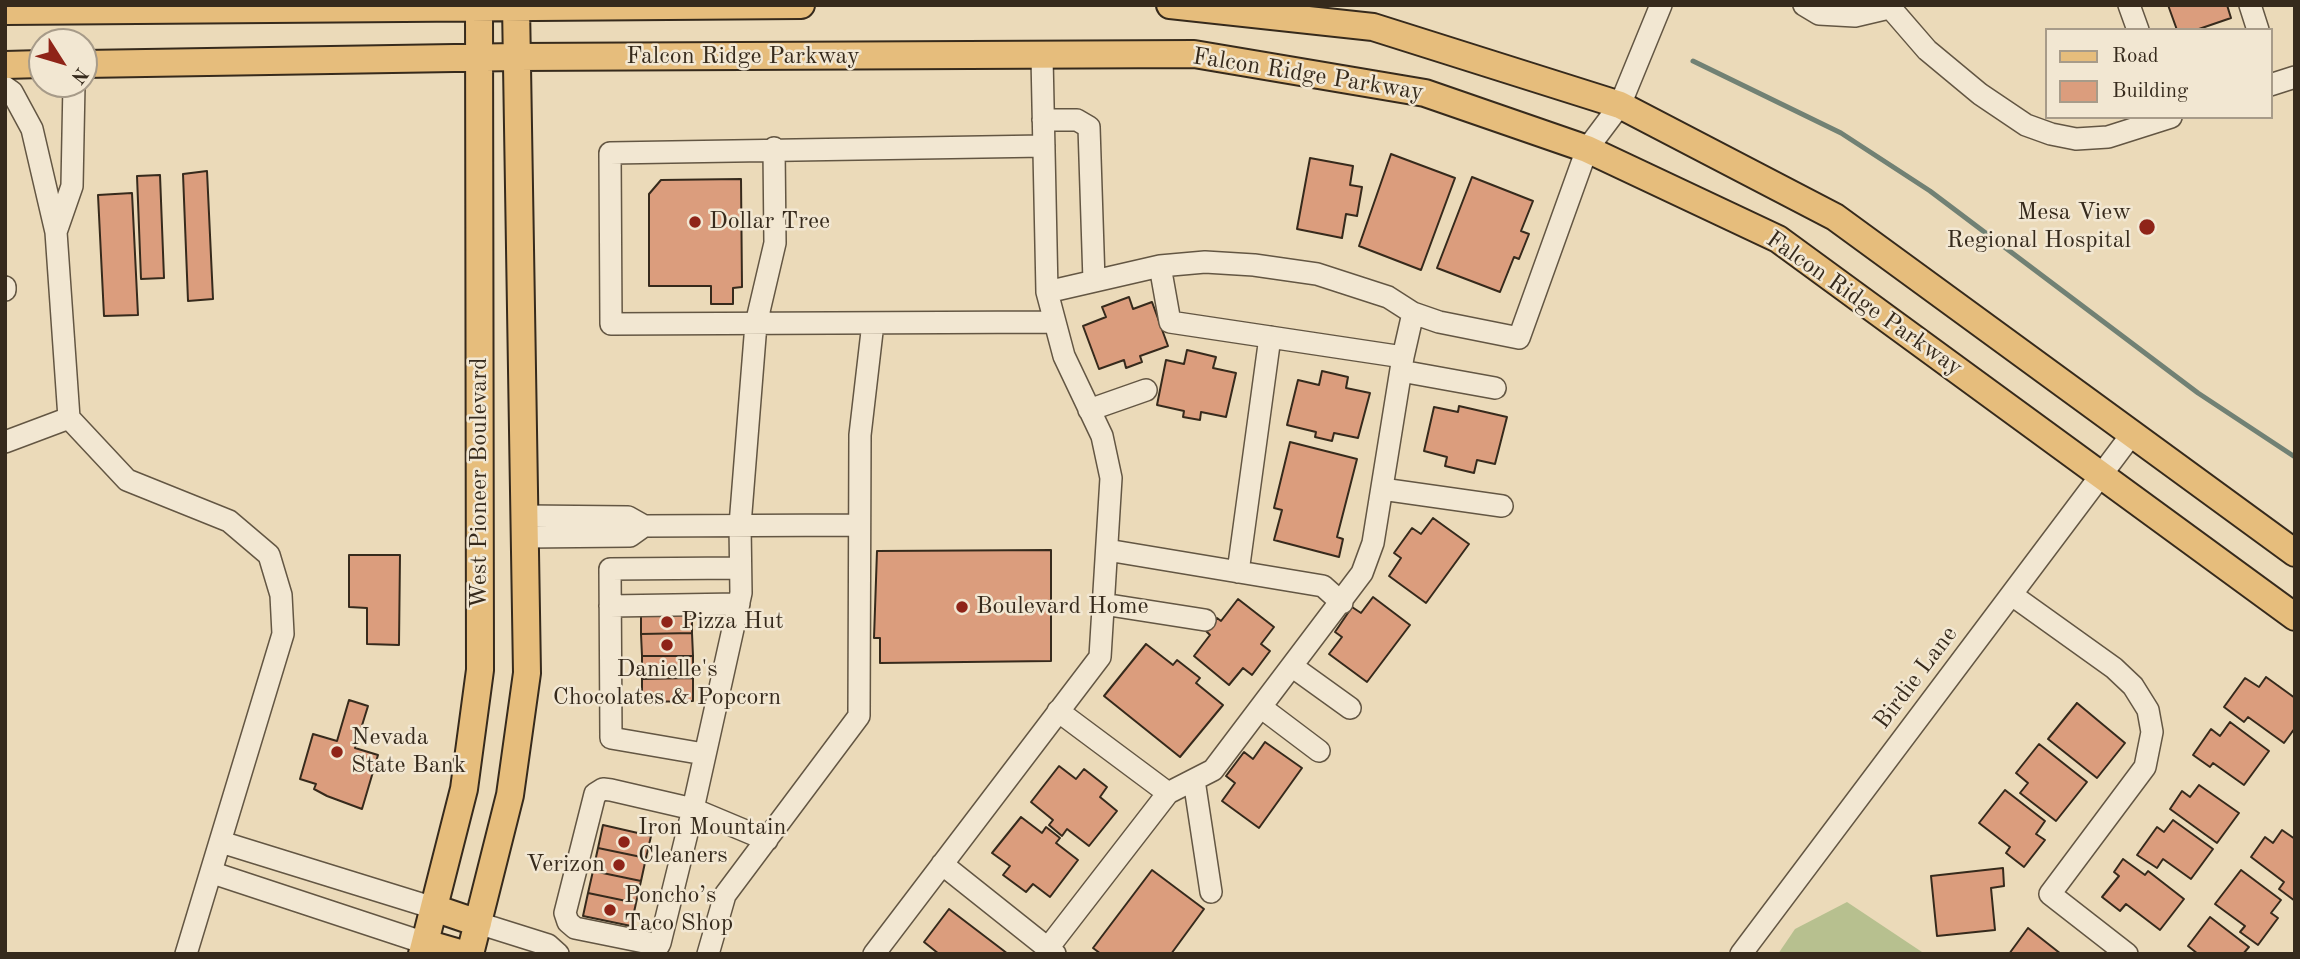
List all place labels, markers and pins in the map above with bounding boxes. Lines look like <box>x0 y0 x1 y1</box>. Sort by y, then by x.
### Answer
place label: Mesa View Regional Hospital <box>1947 199 2131 255</box>
place label: Dollar Tree <box>709 208 830 236</box>
marker: Dollar Tree <box>687 214 703 230</box>
marker: Mesa View Regional Hospital <box>2137 217 2157 237</box>
place label: Boulevard Home <box>976 593 1149 621</box>
marker: Boulevard Home <box>954 599 970 615</box>
place label: Pizza Hut <box>681 608 784 636</box>
marker: Pizza Hut <box>659 614 675 630</box>
marker: Danielle's Chocolates & Popcorn <box>659 637 675 653</box>
place label: Danielle's Chocolates & Popcorn <box>553 656 781 712</box>
place label: Nevada State Bank <box>351 724 466 780</box>
marker: Nevada State Bank <box>329 744 345 760</box>
place label: Iron Mountain Cleaners <box>638 814 786 870</box>
marker: Iron Mountain Cleaners <box>616 834 632 850</box>
place label: Verizon <box>526 851 605 879</box>
marker: Verizon <box>611 857 627 873</box>
place label: Poncho’s Taco Shop <box>624 882 733 938</box>
marker: Poncho’s Taco Shop <box>602 902 618 918</box>

